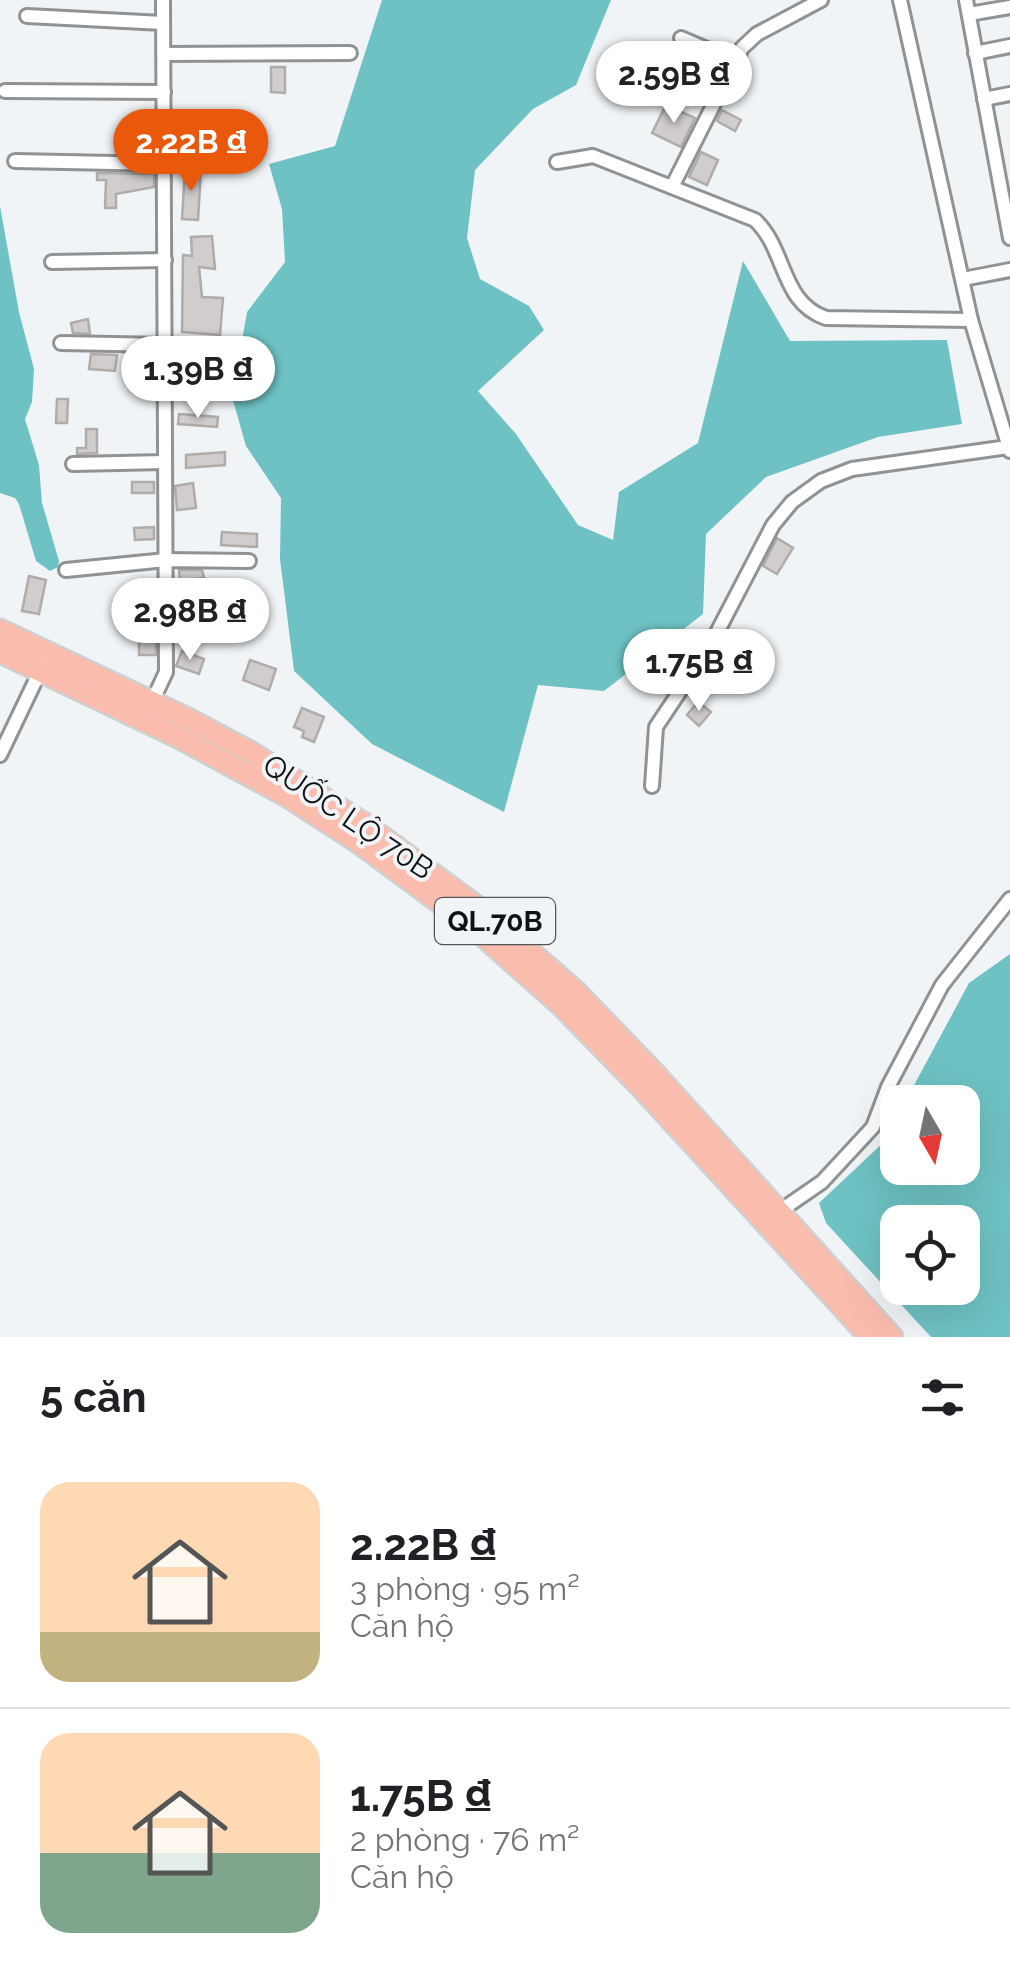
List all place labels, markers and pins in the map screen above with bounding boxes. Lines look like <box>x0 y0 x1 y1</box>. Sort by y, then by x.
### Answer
pin: 2.59B ₫ <box>582 41 766 126</box>
pin: 2.22B ₫ <box>99 109 283 194</box>
pin: 1.39B ₫ <box>106 336 290 421</box>
pin: 2.98B ₫ <box>98 578 282 663</box>
pin: 1.75B ₫ <box>607 629 791 714</box>

